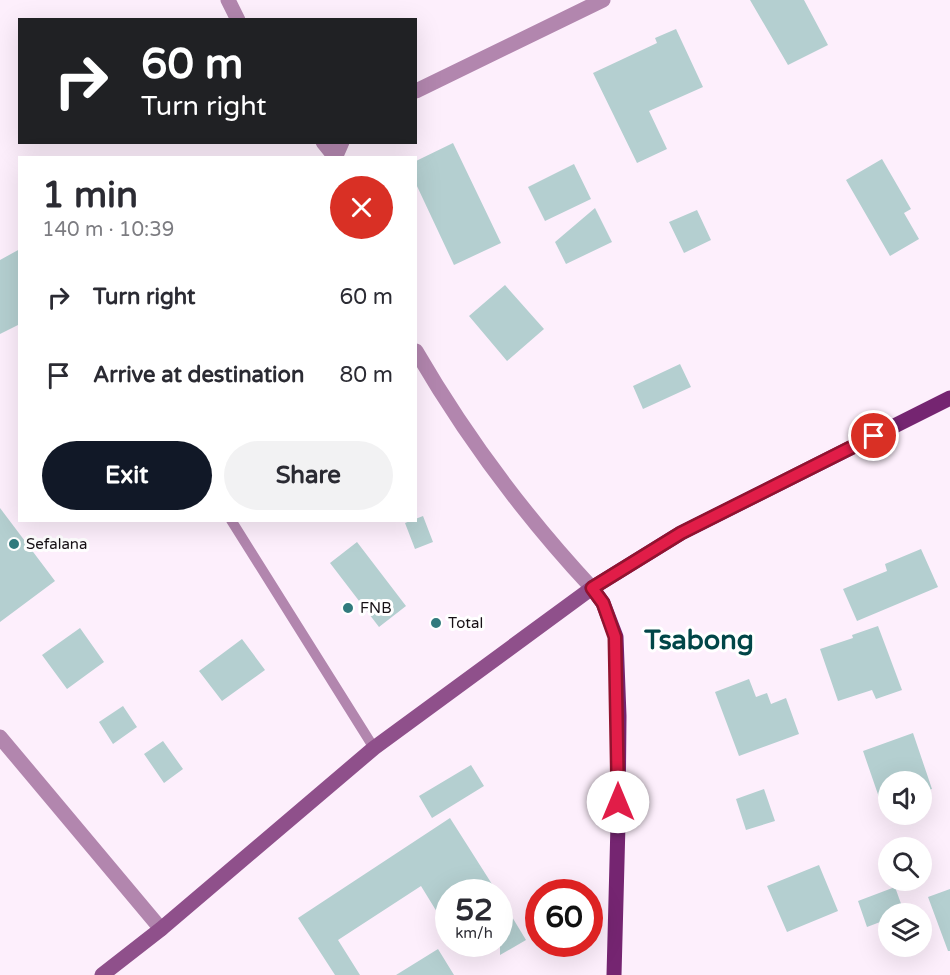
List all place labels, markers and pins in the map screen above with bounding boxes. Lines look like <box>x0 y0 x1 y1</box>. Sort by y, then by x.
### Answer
pin <box>848 410 899 461</box>
place label: Sefalana <box>26 535 87 553</box>
marker: Sefalana <box>7 537 21 551</box>
place label: FNB <box>360 599 392 617</box>
marker: FNB <box>341 601 355 615</box>
place label: Total <box>448 614 483 632</box>
marker: Total <box>429 616 443 630</box>

